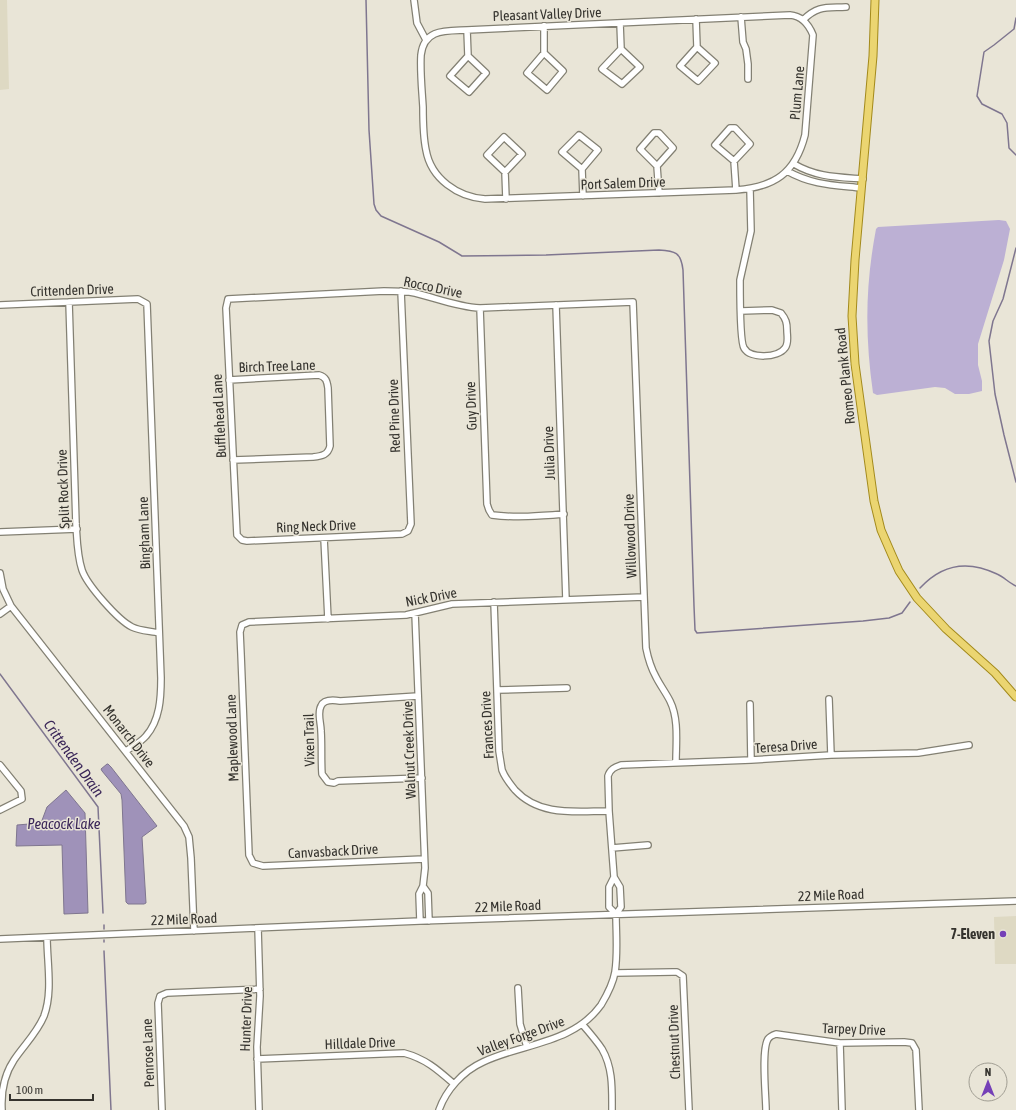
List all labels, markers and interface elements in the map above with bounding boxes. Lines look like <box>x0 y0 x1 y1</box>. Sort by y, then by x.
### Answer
street label: Pleasant Valley Drive <box>492 4 602 24</box>
street label: Plum Lane <box>787 65 807 121</box>
street label: Port Salem Drive <box>580 174 666 192</box>
street label: Rocco Drive <box>402 273 464 301</box>
street label: Crittenden Drive <box>30 281 114 299</box>
street label: Romeo Plank Road <box>832 327 858 425</box>
street label: Birch Tree Lane <box>238 357 316 375</box>
street label: Bufflehead Lane <box>209 374 229 458</box>
street label: Red Pine Drive <box>385 379 403 453</box>
street label: Guy Drive <box>462 381 480 431</box>
street label: Julia Drive <box>540 426 558 480</box>
street label: Split Rock Drive <box>54 449 72 529</box>
street label: Willowood Drive <box>621 494 639 578</box>
street label: Bingham Lane <box>135 496 153 570</box>
street label: Ring Neck Drive <box>276 517 356 535</box>
street label: Nick Drive <box>404 584 458 610</box>
street label: Frances Drive <box>477 691 497 759</box>
street label: Maplewood Lane <box>222 694 242 782</box>
street label: Walnut Creek Drive <box>399 701 419 799</box>
street label: Monarch Drive <box>100 702 158 770</box>
street label: Vixen Trail <box>301 713 317 767</box>
water label: Crittenden Drain <box>41 716 107 800</box>
street label: Teresa Drive <box>754 736 818 756</box>
water label: Peacock Lake <box>27 815 101 832</box>
street label: Canvasback Drive <box>288 841 378 861</box>
street label: 22 Mile Road <box>798 886 864 904</box>
street label: 22 Mile Road <box>475 897 541 915</box>
street label: 22 Mile Road <box>151 910 217 928</box>
place label: 7-Eleven <box>950 926 995 942</box>
marker: 7-Eleven <box>998 929 1008 939</box>
street label: Hunter Drive <box>237 986 255 1052</box>
street label: Chestnut Drive <box>665 1004 683 1080</box>
street label: Valley Forge Drive <box>476 1013 566 1059</box>
street label: Penrose Lane <box>139 1018 157 1088</box>
street label: Tarpey Drive <box>822 1020 886 1038</box>
street label: Hilldale Drive <box>324 1034 396 1052</box>
north arrow <box>968 1062 1008 1102</box>
text: N <box>985 1066 991 1078</box>
scale bar <box>10 1076 93 1102</box>
text: 100 m <box>16 1083 43 1097</box>

